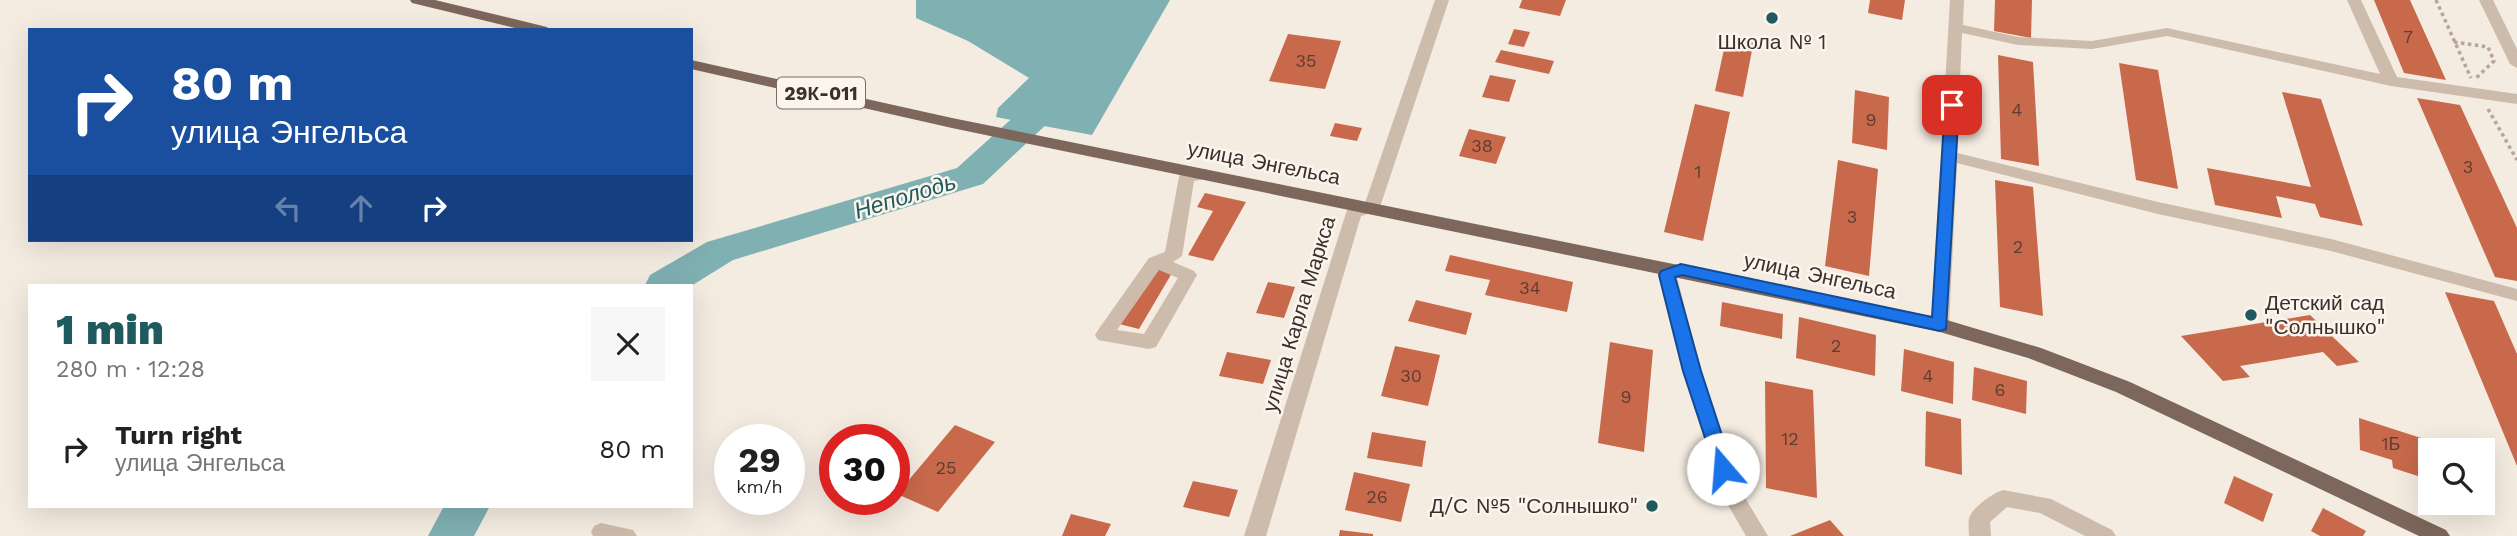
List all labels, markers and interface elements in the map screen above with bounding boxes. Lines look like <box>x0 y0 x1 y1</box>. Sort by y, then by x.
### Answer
marker: Школа № 1 <box>1764 10 1780 26</box>
house number: 7 <box>2403 26 2413 47</box>
place label: Школа № 1 <box>1718 29 1826 54</box>
house number: 35 <box>1296 50 1316 71</box>
text: 80 m <box>171 54 293 112</box>
icon: right <box>56 56 147 147</box>
pin <box>1922 75 1982 135</box>
road number: 29К-011 <box>777 78 865 108</box>
icon: arrive <box>1933 86 1971 124</box>
house number: 4 <box>2012 99 2023 120</box>
house number: 9 <box>1865 109 1877 130</box>
text: улица Энгельса <box>171 113 407 151</box>
street label: улица Энгельса <box>1186 135 1343 190</box>
house number: 38 <box>1471 135 1493 156</box>
house number: 3 <box>2463 156 2473 177</box>
house number: 1 <box>1694 161 1702 182</box>
water label: Неполодь <box>851 168 959 225</box>
icon: left <box>269 189 307 227</box>
icon: ahead <box>342 189 380 227</box>
icon: right <box>415 189 453 227</box>
house number: 3 <box>1847 206 1857 227</box>
street label: улица Карла Маркса <box>1257 213 1340 415</box>
house number: 2 <box>2013 236 2023 257</box>
street label: улица Энгельса <box>1742 247 1899 304</box>
house number: 34 <box>1519 277 1541 298</box>
place label: Детский сад "Солнышко" <box>2265 290 2385 339</box>
text: 1 min <box>56 305 164 354</box>
button: close <box>591 307 665 381</box>
marker: Детский сад "Солнышко" <box>2243 307 2259 323</box>
house number: 2 <box>1831 335 1841 356</box>
text: 280 m · 12:28 <box>56 356 205 383</box>
house number: 30 <box>1400 365 1422 386</box>
house number: 4 <box>1923 365 1934 386</box>
house number: 6 <box>1995 379 2005 400</box>
house number: 9 <box>1620 386 1632 407</box>
text: Turn right <box>115 420 242 450</box>
speed limit sign: 30 <box>819 424 910 515</box>
house number: 12 <box>1781 428 1799 449</box>
icon: right <box>56 430 94 468</box>
position arrow <box>1686 432 1760 506</box>
house number: 1Б <box>2382 433 2400 454</box>
text: 80 m <box>599 434 665 464</box>
map controls <box>2418 438 2495 515</box>
button: search <box>2418 438 2495 515</box>
text: 29 <box>738 439 781 481</box>
text: улица Энгельса <box>115 450 285 477</box>
house number: 25 <box>936 457 956 478</box>
text: km/h <box>736 476 783 497</box>
house number: 26 <box>1366 486 1388 507</box>
place label: Д/С №5 "Солнышко" <box>1430 493 1638 518</box>
marker: Д/С №5 "Солнышко" <box>1644 498 1660 514</box>

